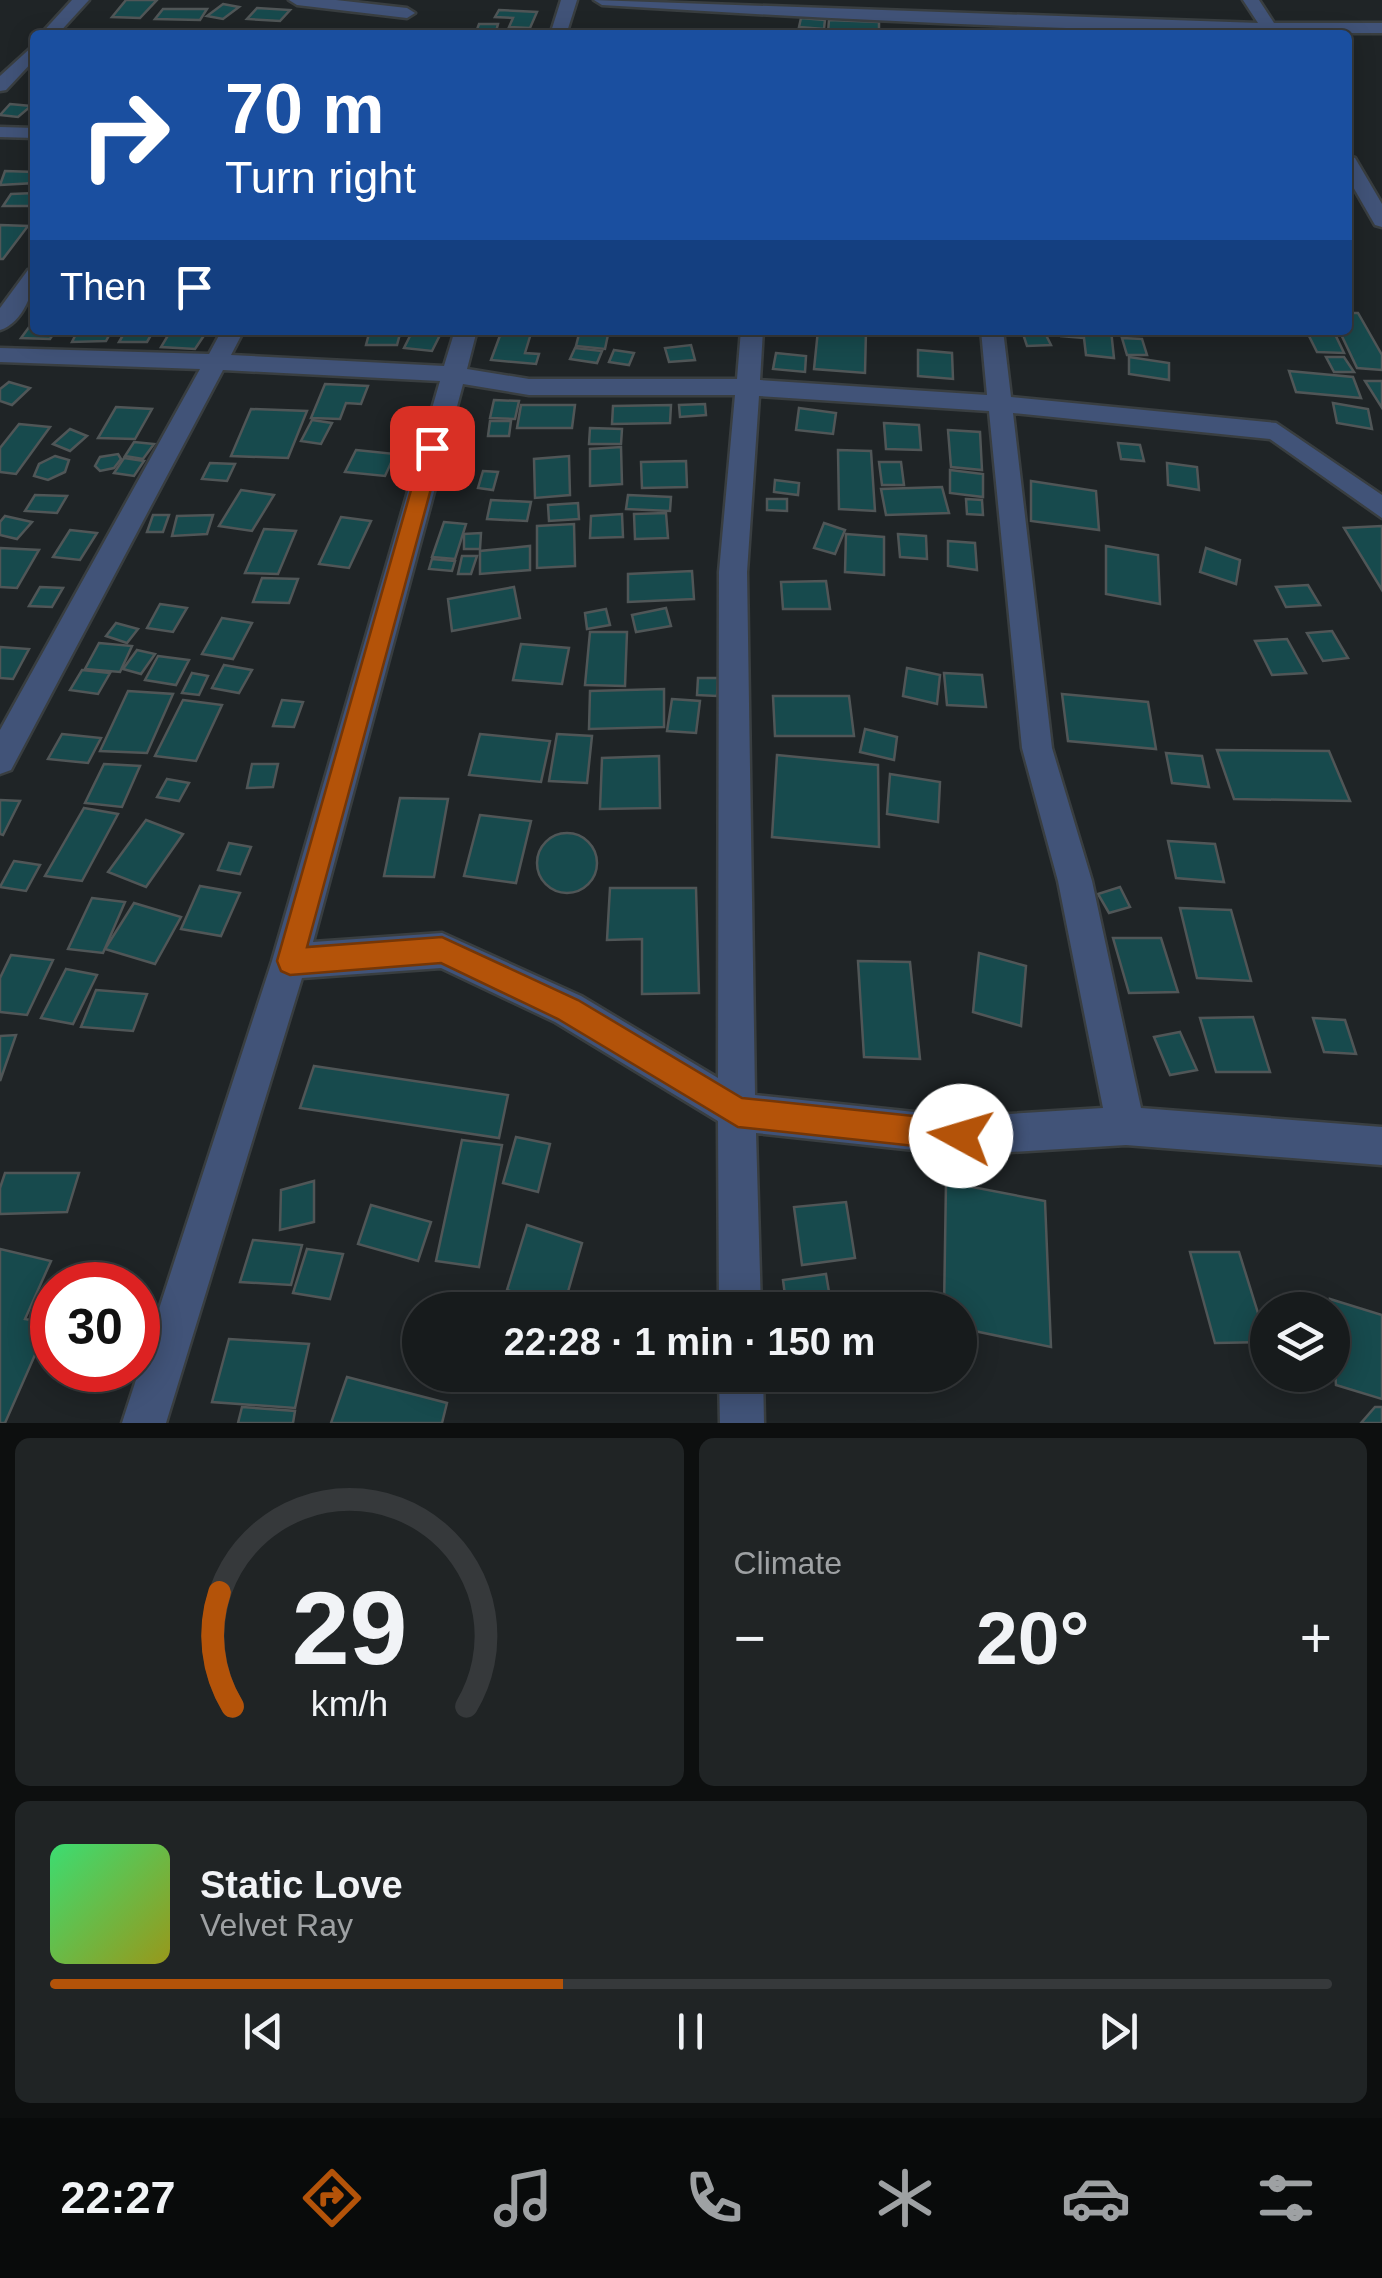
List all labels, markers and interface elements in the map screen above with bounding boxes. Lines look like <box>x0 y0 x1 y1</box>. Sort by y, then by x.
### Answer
icon: right <box>60 70 190 200</box>
text: 70 m <box>225 70 385 148</box>
text: Turn right <box>225 152 416 203</box>
icon: arrive <box>167 260 222 315</box>
text: Then <box>60 266 147 308</box>
pin <box>390 406 475 491</box>
icon: arrive <box>405 421 460 476</box>
position arrow <box>909 1084 1013 1188</box>
speed limit sign: 30 <box>30 1262 160 1392</box>
map controls <box>1250 1292 1350 1392</box>
button: layers <box>1250 1292 1350 1392</box>
text: 22:28 · 1 min · 150 m <box>504 1321 875 1363</box>
text: Climate <box>734 1545 842 1581</box>
text: 29 <box>291 1570 407 1686</box>
text: 20° <box>976 1596 1089 1680</box>
text: − <box>734 1607 766 1669</box>
text: + <box>1300 1607 1332 1669</box>
text: km/h <box>311 1684 388 1724</box>
text: Static Love <box>200 1864 403 1906</box>
text: Velvet Ray <box>200 1907 353 1943</box>
icon: previous <box>236 2004 291 2059</box>
icon: pause <box>663 2004 718 2059</box>
icon: next <box>1091 2004 1146 2059</box>
icon: directions <box>297 2163 367 2233</box>
icon: music <box>488 2163 558 2233</box>
icon: phone <box>679 2163 749 2233</box>
icon: climate <box>870 2163 940 2233</box>
icon: car <box>1061 2163 1131 2233</box>
icon: filters <box>1251 2163 1321 2233</box>
text: 22:27 <box>60 2172 176 2223</box>

